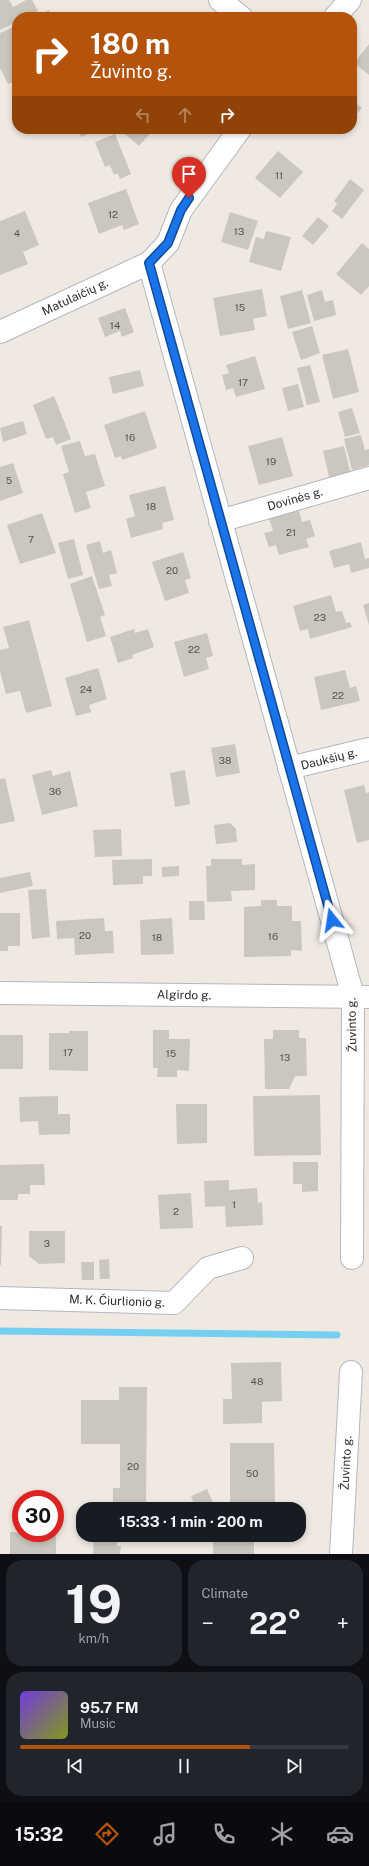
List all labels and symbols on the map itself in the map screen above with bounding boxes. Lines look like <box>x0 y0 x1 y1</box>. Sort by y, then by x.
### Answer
pin <box>172 157 206 198</box>
house number: 11 <box>275 169 283 181</box>
house number: 12 <box>108 208 118 220</box>
house number: 13 <box>234 225 244 237</box>
house number: 4 <box>14 227 20 239</box>
street label: Matulaičių g. <box>40 276 110 318</box>
house number: 15 <box>235 301 245 313</box>
house number: 14 <box>110 319 120 331</box>
house number: 17 <box>238 376 248 388</box>
house number: 16 <box>125 431 135 443</box>
house number: 19 <box>266 455 276 467</box>
house number: 5 <box>6 474 12 486</box>
street label: Dovinės g. <box>266 484 324 514</box>
house number: 18 <box>146 500 156 512</box>
house number: 21 <box>286 526 296 538</box>
house number: 7 <box>28 533 34 545</box>
house number: 20 <box>166 564 178 576</box>
house number: 23 <box>314 611 326 623</box>
house number: 22 <box>188 643 200 655</box>
house number: 24 <box>80 683 92 695</box>
house number: 22 <box>332 689 344 701</box>
street label: Daukšių g. <box>299 745 359 773</box>
house number: 38 <box>219 754 231 766</box>
house number: 36 <box>49 785 61 797</box>
position arrow <box>311 899 353 941</box>
house number: 20 <box>79 929 91 941</box>
house number: 16 <box>268 930 278 942</box>
house number: 18 <box>152 931 162 943</box>
street label: Algirdo g. <box>157 988 211 1002</box>
street label: Žuvinto g. <box>345 998 359 1052</box>
house number: 17 <box>63 1046 73 1058</box>
house number: 15 <box>166 1047 176 1059</box>
house number: 13 <box>280 1051 290 1063</box>
house number: 1 <box>232 1198 236 1210</box>
house number: 2 <box>173 1205 179 1217</box>
house number: 3 <box>44 1237 50 1249</box>
street label: M. K. Čiurlionio g. <box>69 1292 165 1310</box>
house number: 48 <box>251 1375 263 1387</box>
street label: Žuvinto g. <box>338 1435 354 1491</box>
house number: 20 <box>127 1460 139 1472</box>
house number: 50 <box>246 1467 258 1479</box>
speed limit sign: 30 <box>12 1490 64 1542</box>

